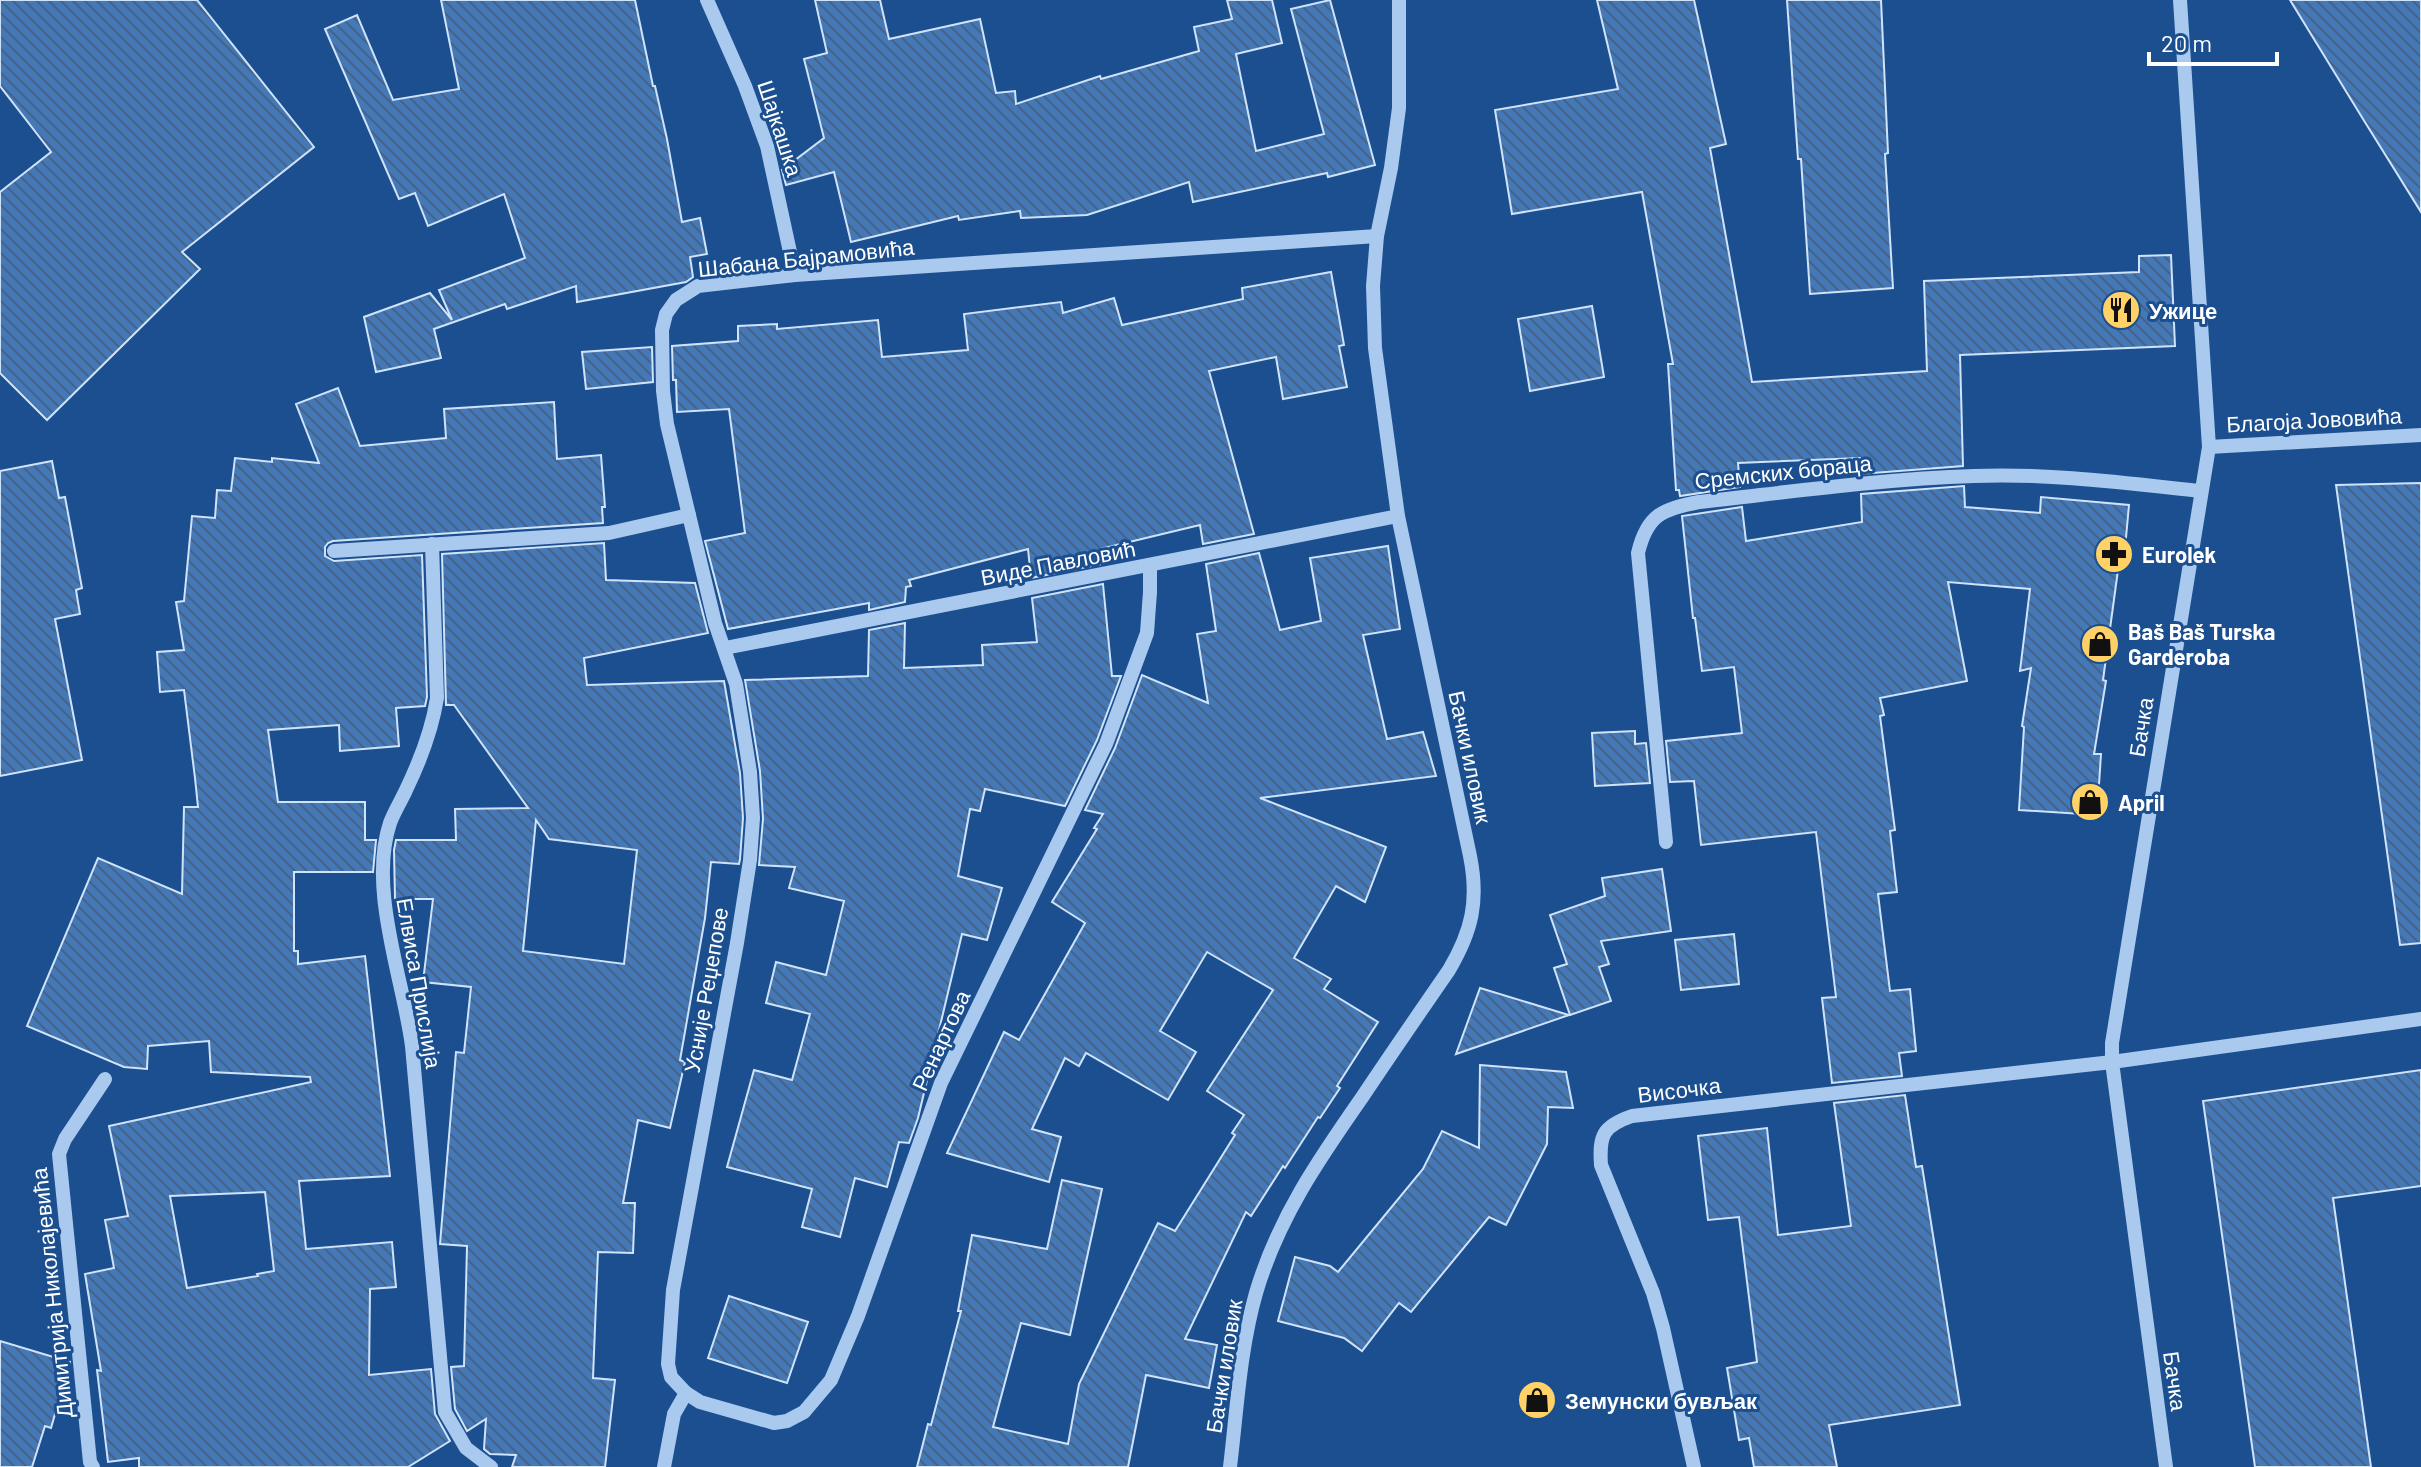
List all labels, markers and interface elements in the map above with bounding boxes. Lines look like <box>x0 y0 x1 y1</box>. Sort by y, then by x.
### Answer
scale bar <box>2149 16 2277 66</box>
text: 20 m <box>2161 28 2212 57</box>
street label: Шајкашка <box>752 77 809 180</box>
street label: Шабана Бајрамовића <box>697 233 916 282</box>
restaurant icon: Ужице <box>2100 289 2142 331</box>
place label: Ужице <box>2149 297 2217 324</box>
street label: Благоја Јововића <box>2225 401 2403 438</box>
street label: Сремских бораца <box>1693 449 1874 494</box>
pharmacy icon: Eurolek <box>2093 533 2135 575</box>
street label: Виде Павловић <box>978 534 1138 591</box>
place label: Eurolek <box>2142 541 2217 567</box>
place label: Baš Baš Turska Garderoba <box>2128 618 2275 669</box>
shop icon: Baš Baš Turska Garderoba <box>2079 623 2121 665</box>
street label: Бачки иловик <box>1444 688 1498 826</box>
street label: Бачка <box>2122 695 2158 759</box>
shop icon: April <box>2069 781 2111 823</box>
place label: April <box>2118 789 2165 815</box>
street label: Елвиса Прислија <box>391 896 448 1071</box>
street label: Усније Реџепове <box>678 905 733 1075</box>
street label: Ренартова <box>905 985 976 1095</box>
street label: Височка <box>1636 1071 1723 1107</box>
street label: Димитрија Николајевића <box>25 1166 78 1419</box>
street label: Бачки иловик <box>1200 1297 1246 1435</box>
street label: Бачка <box>2159 1349 2193 1413</box>
shop icon: Земунски бувљак <box>1516 1379 1558 1421</box>
place label: Земунски бувљак <box>1565 1387 1758 1414</box>

